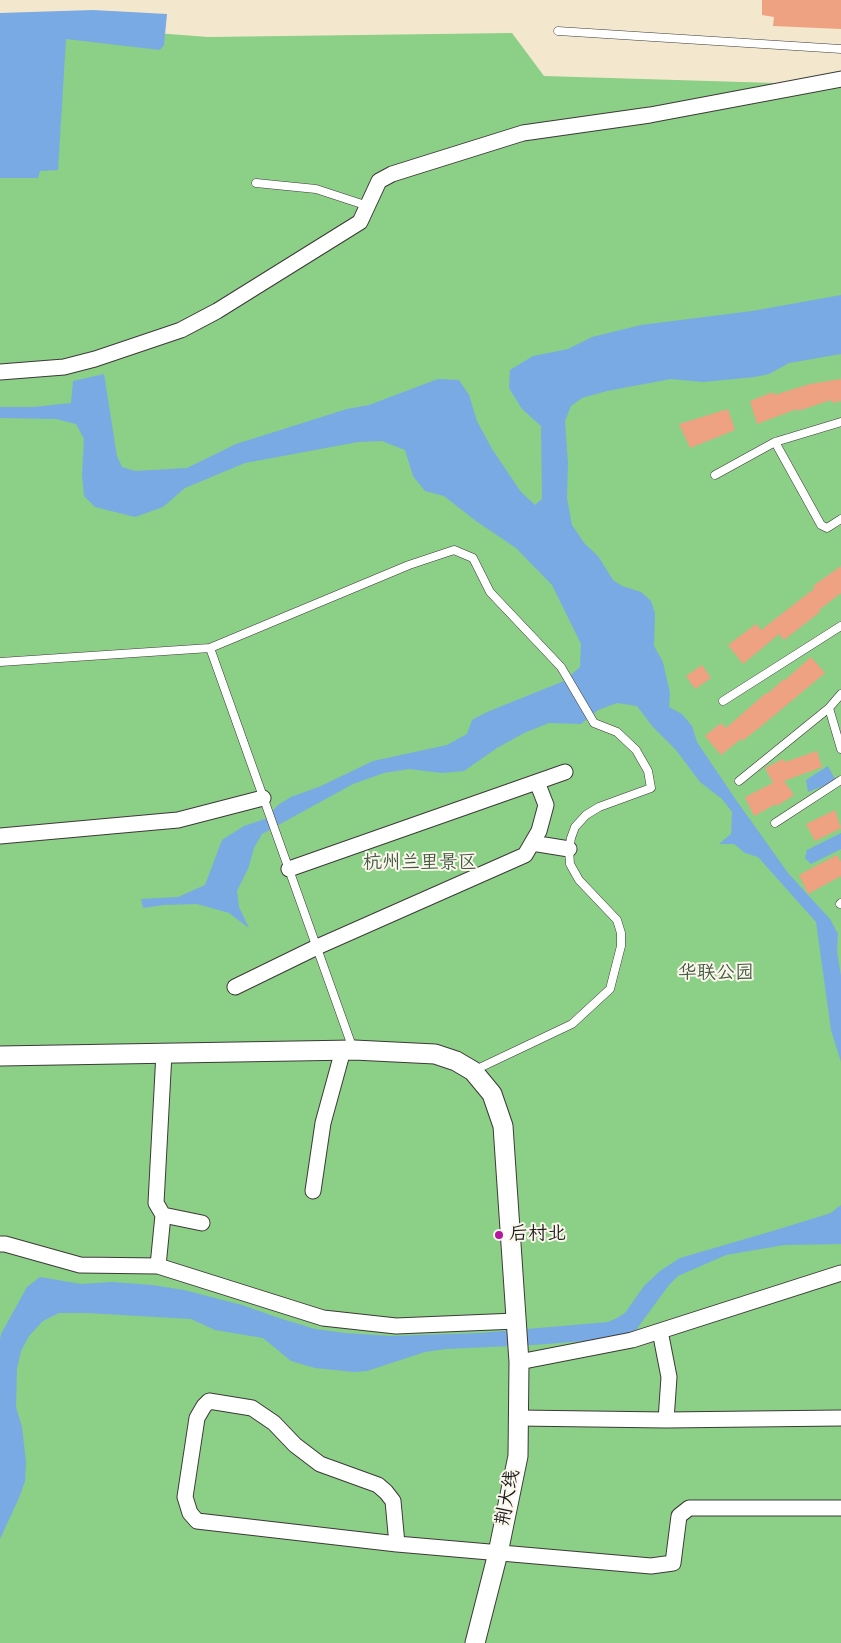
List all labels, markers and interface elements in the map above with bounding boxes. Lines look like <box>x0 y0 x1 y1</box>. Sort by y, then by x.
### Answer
park label: 杭州兰里景区 <box>363 853 477 875</box>
park label: 华联公园 <box>678 963 754 985</box>
place label: 后村北 <box>509 1224 566 1246</box>
marker: 后村北 <box>493 1229 505 1241</box>
street label: 荆大线 <box>492 1468 526 1528</box>

